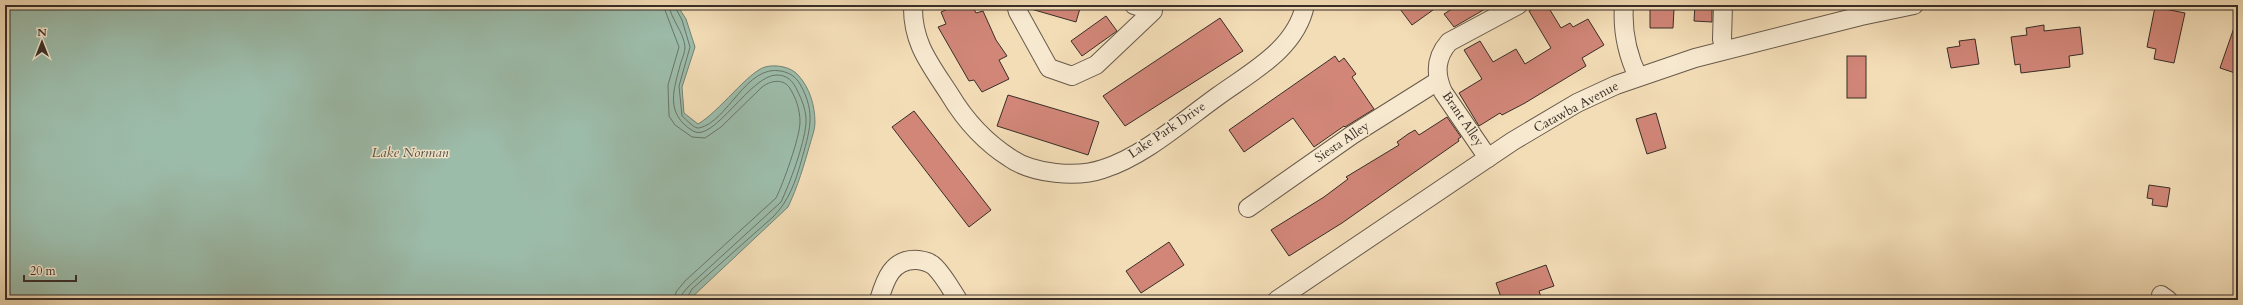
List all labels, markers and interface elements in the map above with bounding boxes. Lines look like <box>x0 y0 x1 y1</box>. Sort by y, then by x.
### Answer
north arrow <box>22 22 62 62</box>
text: N <box>37 25 47 40</box>
street label: Catawba Avenue <box>1530 77 1622 137</box>
street label: Brant Alley <box>1438 88 1488 150</box>
street label: Lake Park Drive <box>1125 97 1209 163</box>
street label: Siesta Alley <box>1311 117 1373 167</box>
water label: Lake Norman <box>372 143 449 162</box>
scale bar <box>24 257 76 283</box>
text: 20 m <box>30 263 57 279</box>

